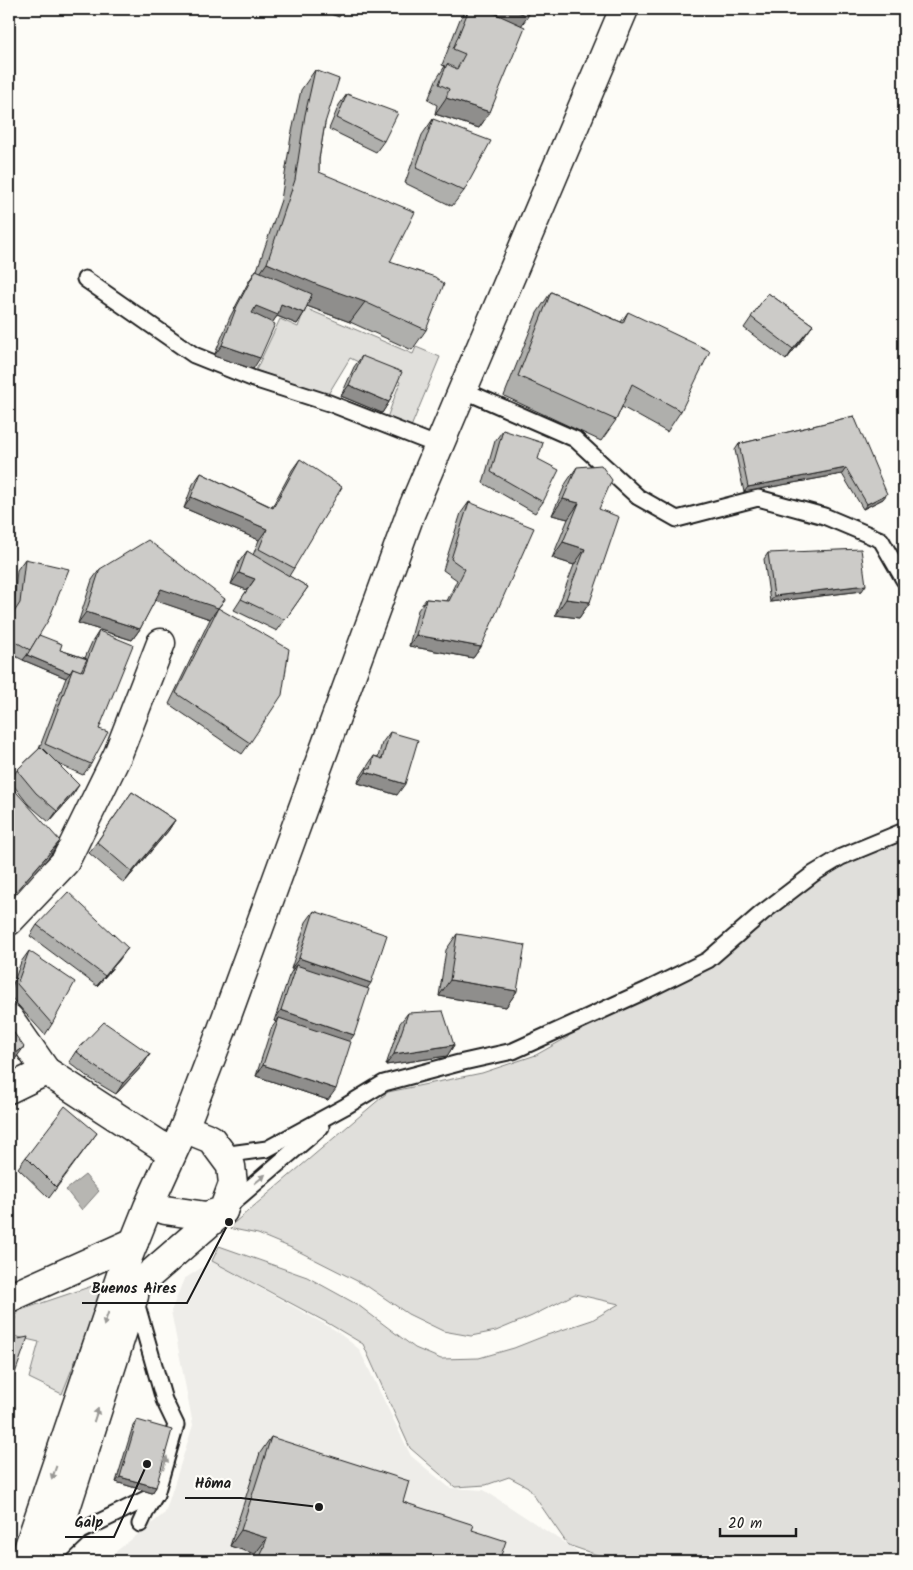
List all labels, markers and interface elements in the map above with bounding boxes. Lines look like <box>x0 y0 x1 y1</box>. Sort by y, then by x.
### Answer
one-way arrow <box>254 1173 266 1185</box>
callout: Buenos Aires <box>82 1273 187 1303</box>
text: Buenos Aires <box>91 1277 177 1301</box>
one-way arrow <box>102 1312 110 1327</box>
one-way arrow <box>93 1407 100 1422</box>
one-way arrow <box>161 1456 169 1471</box>
one-way arrow <box>50 1465 57 1480</box>
callout: Hôma <box>185 1468 241 1498</box>
text: Hôma <box>195 1472 232 1496</box>
scale bar <box>720 1505 797 1537</box>
callout: Galp <box>65 1507 114 1537</box>
text: Galp <box>75 1511 103 1535</box>
text: 20 m <box>728 1512 762 1536</box>

